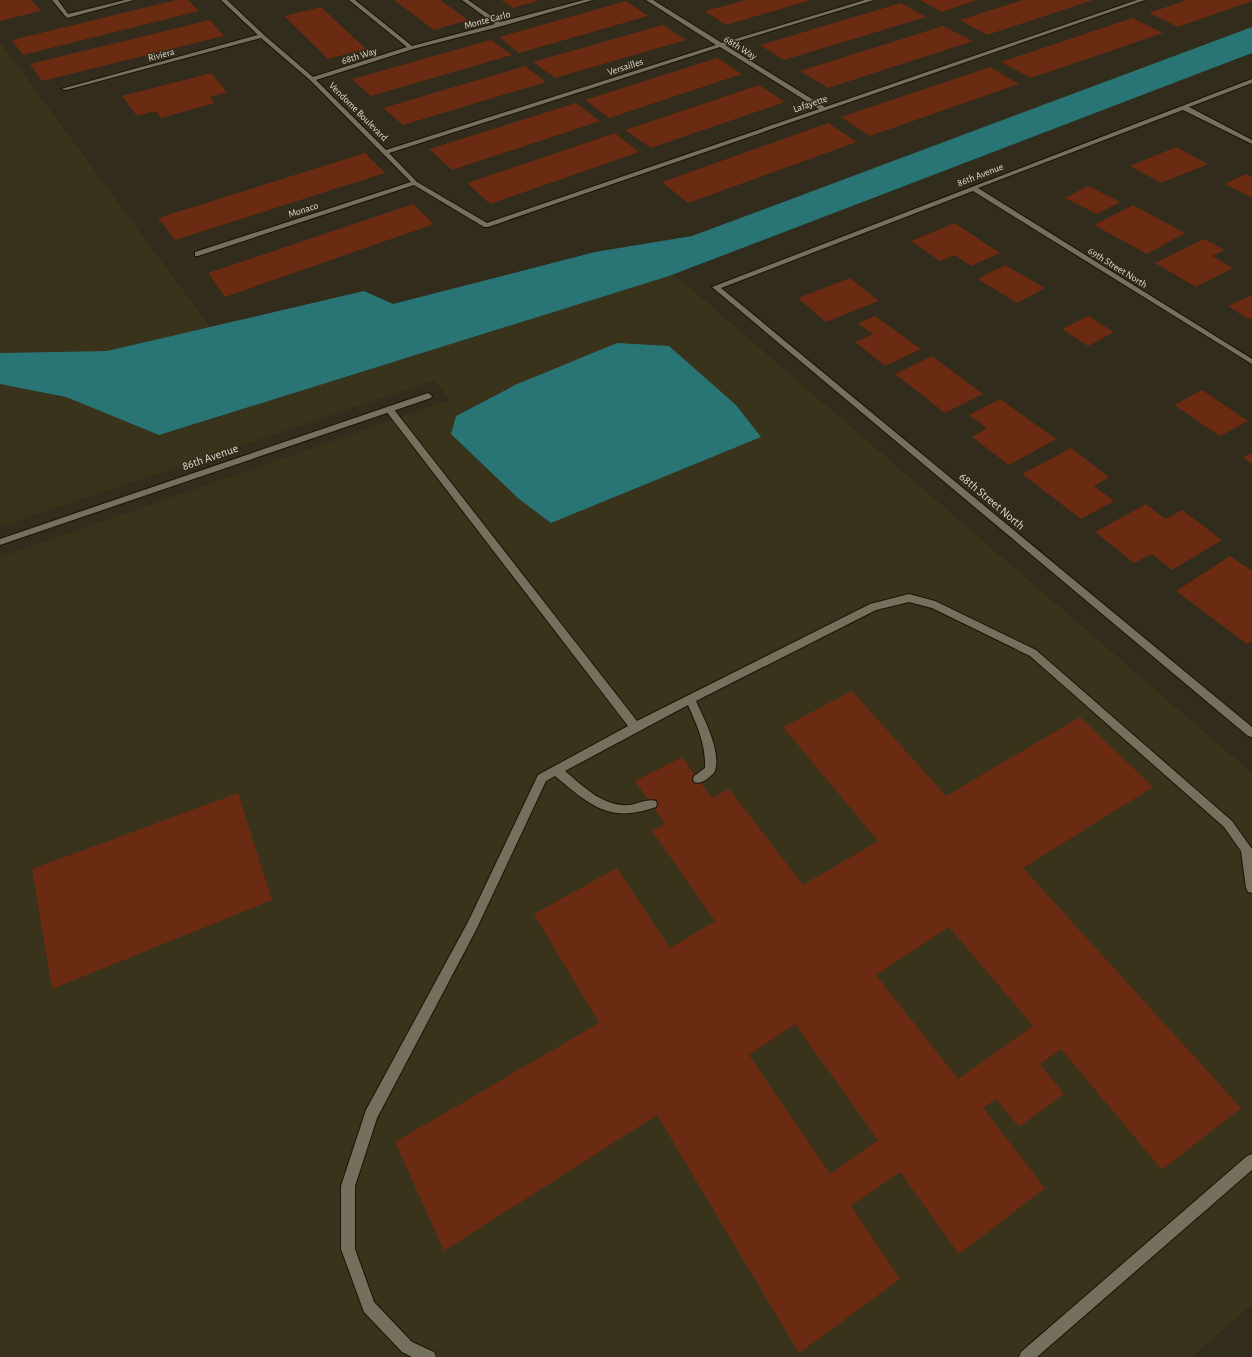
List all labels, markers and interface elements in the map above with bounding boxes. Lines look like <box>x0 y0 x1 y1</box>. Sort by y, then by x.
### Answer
street label: Monte Carlo <box>463 9 511 31</box>
street label: 68th Way <box>722 34 759 62</box>
street label: 68th Way <box>340 46 379 66</box>
street label: Riviera <box>147 47 176 63</box>
street label: Versailles <box>606 56 645 77</box>
street label: Vendome Boulevard <box>327 80 390 143</box>
street label: Lafayette <box>792 93 829 114</box>
street label: 86th Avenue <box>956 161 1005 188</box>
street label: Monaco <box>287 200 320 220</box>
street label: 69th Street North <box>1086 246 1149 290</box>
street label: 86th Avenue <box>180 442 240 472</box>
street label: 68th Street North <box>957 470 1027 532</box>

